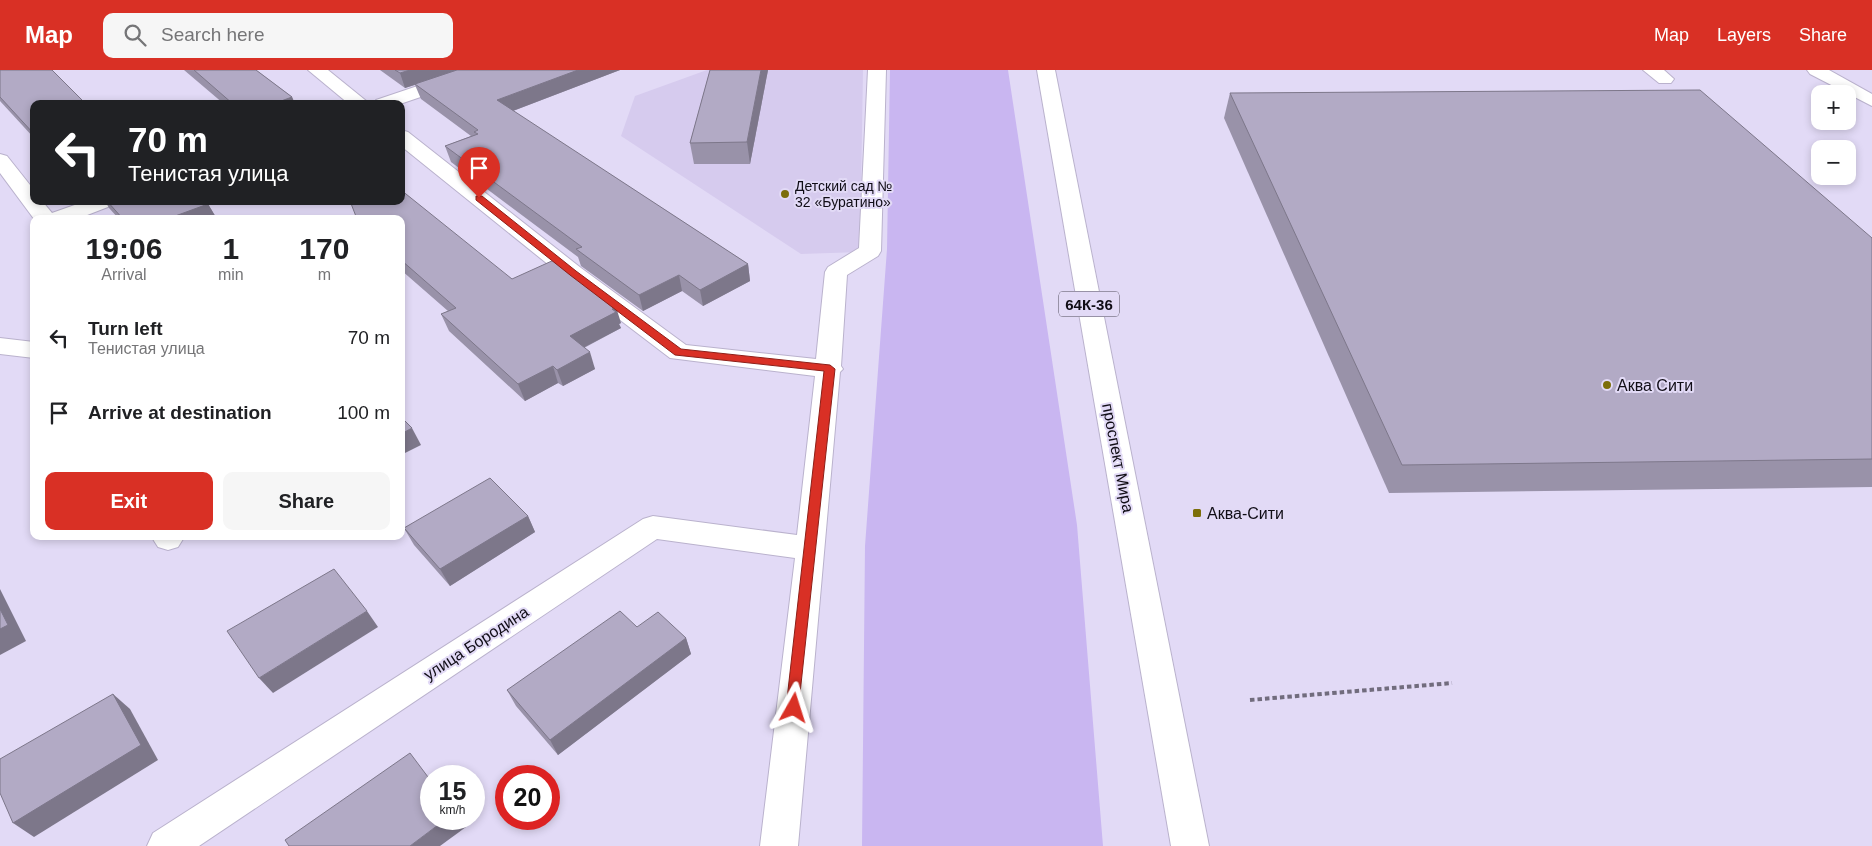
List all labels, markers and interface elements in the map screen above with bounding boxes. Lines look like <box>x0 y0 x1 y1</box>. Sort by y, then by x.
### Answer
search box <box>103 13 453 58</box>
text: Map <box>25 21 73 48</box>
icon: search <box>121 21 149 49</box>
text: Search here <box>161 24 265 45</box>
text: Map <box>1654 25 1689 45</box>
text: Layers <box>1717 25 1771 45</box>
text: Share <box>1799 25 1847 45</box>
map controls <box>1811 85 1856 185</box>
button: + <box>1811 85 1856 130</box>
icon: left <box>45 120 110 185</box>
text: 70 m <box>128 120 208 159</box>
button: − <box>1811 140 1856 185</box>
pin <box>458 147 500 198</box>
icon: arrive <box>465 154 493 182</box>
text: Тенистая улица <box>128 161 288 186</box>
place label: Детский сад № 32 «Буратино» <box>795 178 893 210</box>
marker: Детский сад № 32 «Буратино» <box>779 188 791 200</box>
text: 19:06 <box>86 232 162 265</box>
text: 1 <box>222 232 239 265</box>
text: 170 <box>299 232 349 265</box>
text: Arrival <box>101 266 147 283</box>
text: min <box>218 266 244 283</box>
text: m <box>318 266 331 283</box>
road number: 64К-36 <box>1059 292 1119 316</box>
text: Turn left <box>88 318 163 339</box>
icon: left <box>45 324 73 352</box>
text: 70 m <box>348 327 390 348</box>
text: Тенистая улица <box>88 340 205 357</box>
place label: Аква Сити <box>1617 377 1693 394</box>
marker: Аква Сити <box>1601 379 1613 391</box>
icon: arrive <box>45 399 73 427</box>
text: Arrive at destination <box>88 402 272 423</box>
text: 100 m <box>337 402 390 423</box>
street label: проспект Мира <box>1099 402 1137 514</box>
button: Exit <box>45 472 213 530</box>
button: Share <box>223 472 390 530</box>
place label: Аква-Сити <box>1207 505 1284 522</box>
marker: Аква-Сити <box>1191 507 1203 519</box>
street label: улица Бородина <box>421 603 532 683</box>
position arrow <box>767 681 819 733</box>
speed limit sign: 20 <box>495 765 560 830</box>
text: 15 <box>439 777 466 805</box>
text: km/h <box>439 803 466 817</box>

